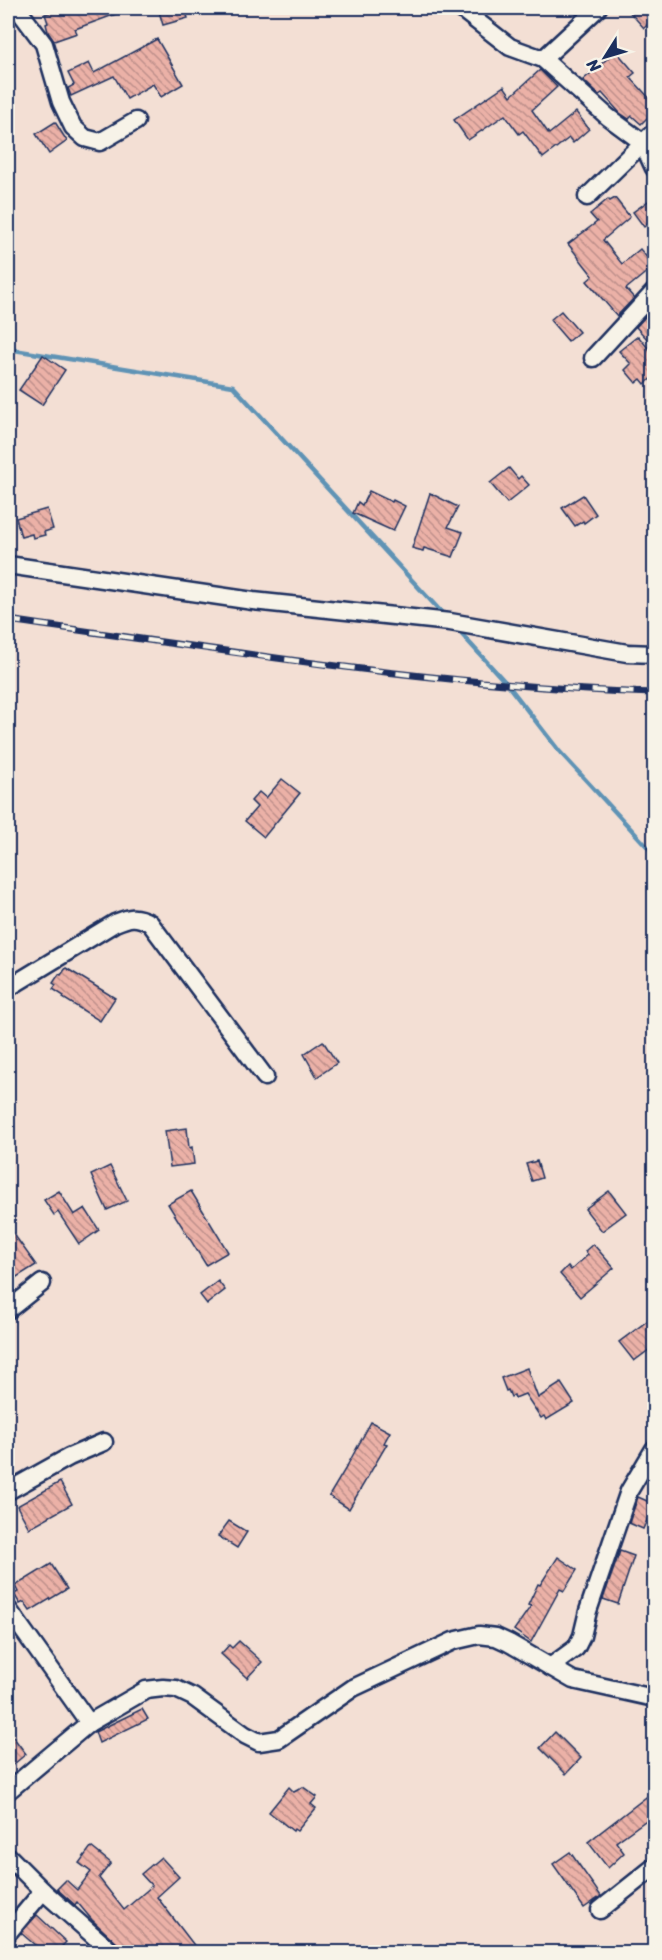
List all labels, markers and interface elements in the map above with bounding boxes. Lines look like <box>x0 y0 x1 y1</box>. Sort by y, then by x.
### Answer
north arrow <box>575 27 635 87</box>
text: N <box>578 52 609 80</box>

